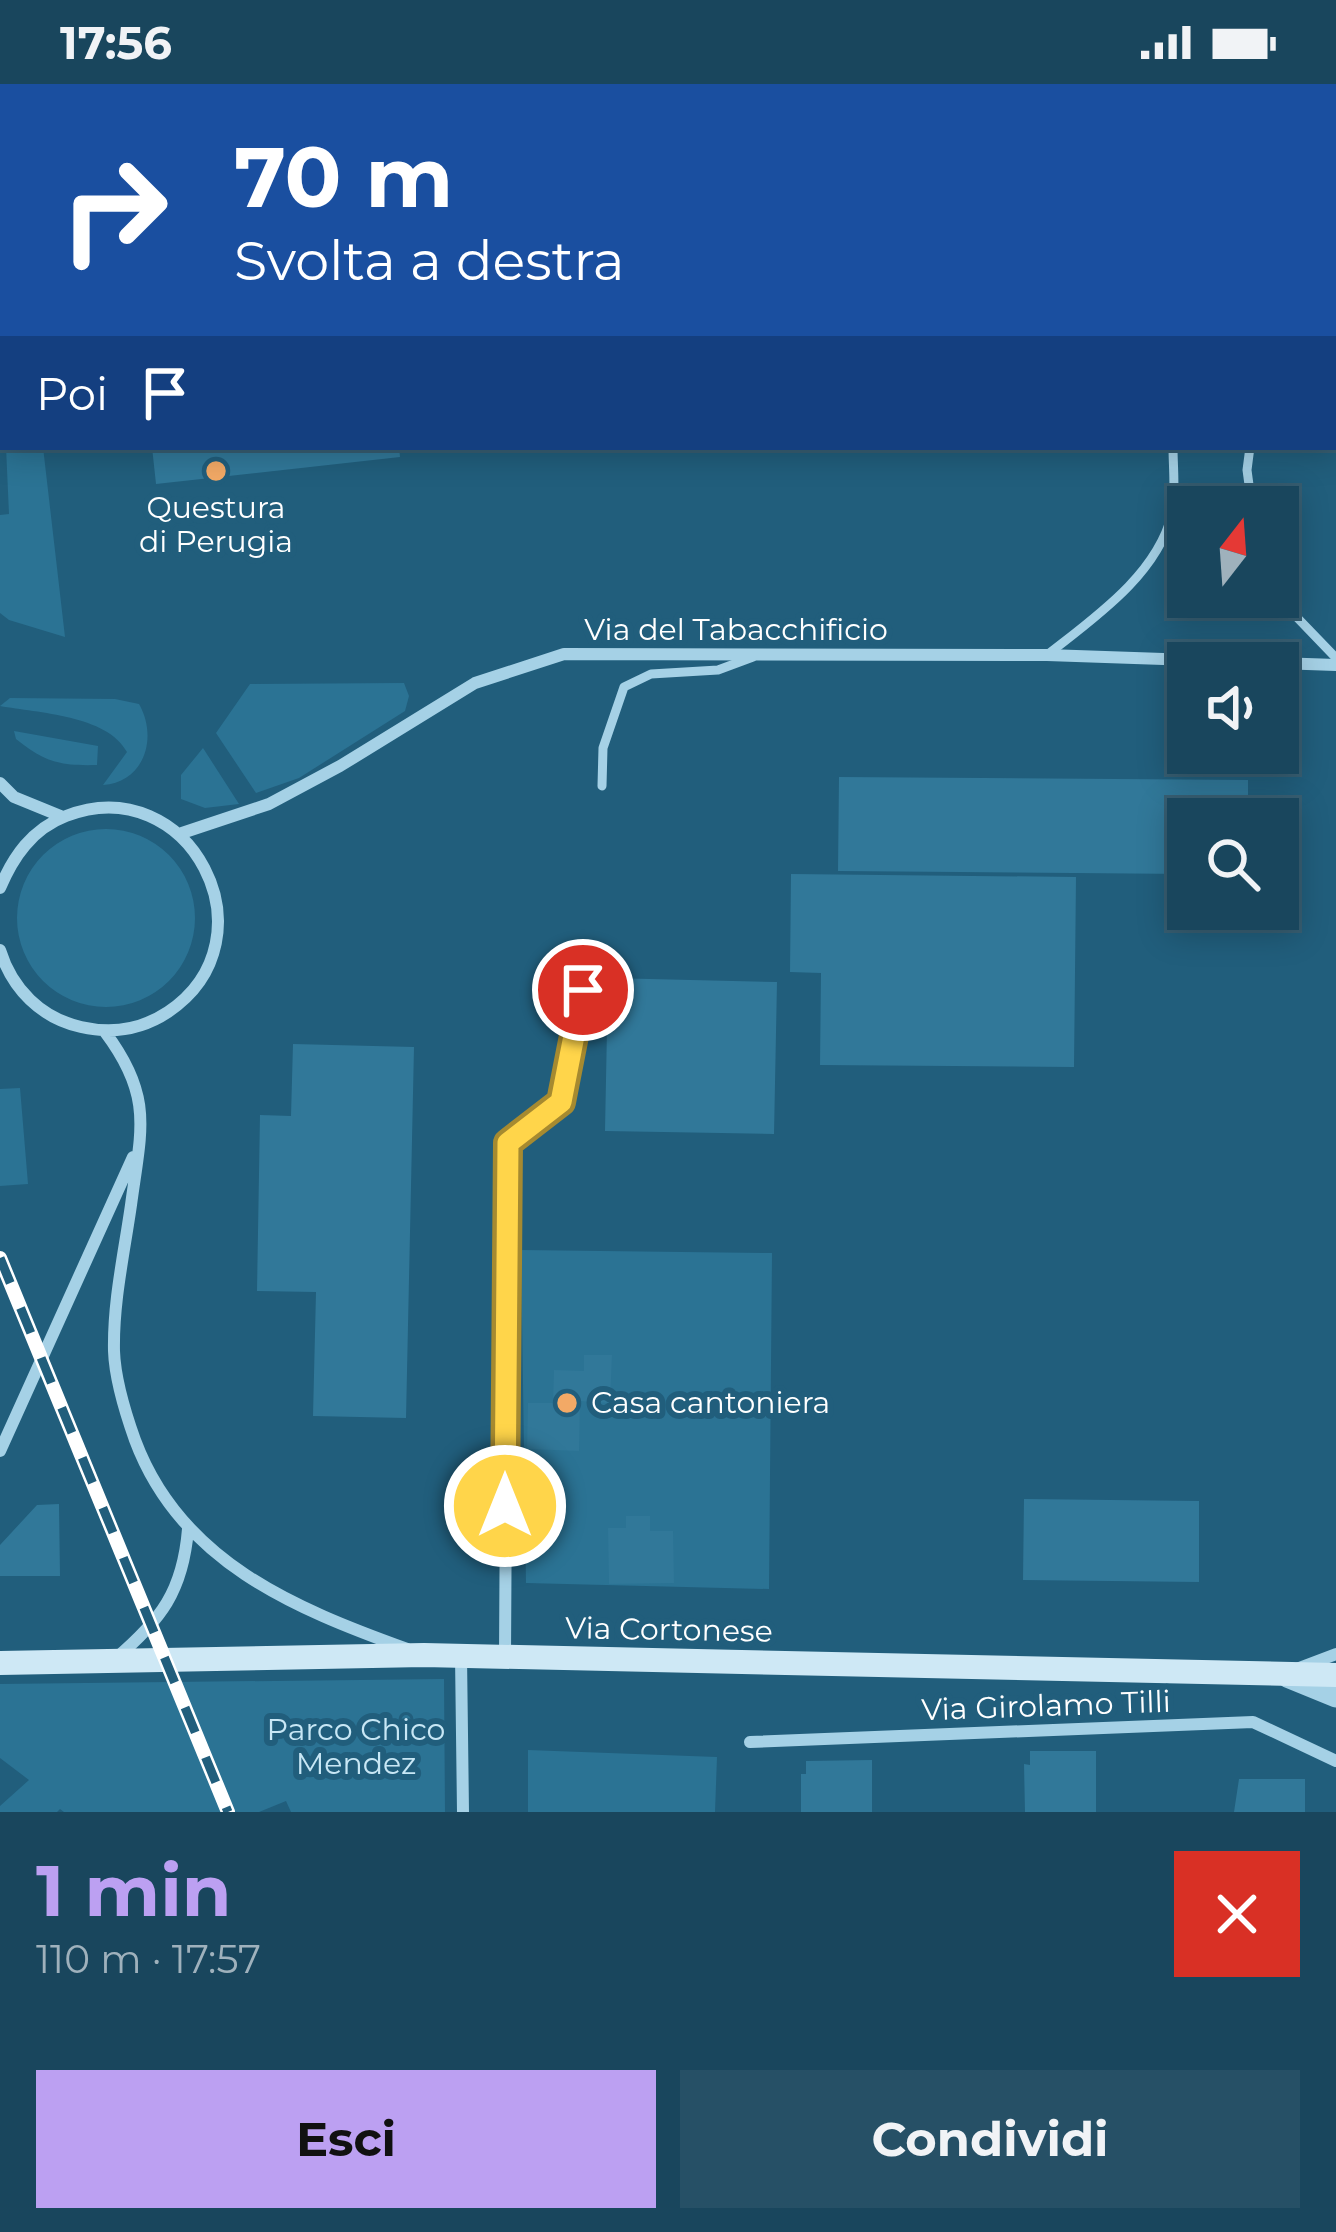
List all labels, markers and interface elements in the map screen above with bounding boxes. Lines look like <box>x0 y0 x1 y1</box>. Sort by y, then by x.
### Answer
text: 17:56 <box>60 15 172 70</box>
text: 70 m <box>234 126 453 228</box>
icon: right <box>36 132 192 288</box>
text: Svolta a destra <box>234 228 625 294</box>
icon: arrive <box>132 360 198 426</box>
text: Poi <box>36 366 108 421</box>
marker: Questura di Perugia <box>203 458 229 484</box>
north arrow <box>1167 486 1299 618</box>
map controls <box>1167 486 1299 930</box>
place label: Questura di Perugia <box>139 489 293 560</box>
street label: Via del Tabacchificio <box>584 611 888 648</box>
button: sound <box>1167 642 1299 774</box>
button: search <box>1167 798 1299 930</box>
pin <box>532 939 634 1041</box>
icon: arrive <box>550 957 616 1023</box>
place label: Casa cantoniera <box>591 1384 830 1421</box>
marker: Casa cantoniera <box>554 1390 580 1416</box>
position arrow <box>442 1443 568 1569</box>
street label: Via Cortonese <box>565 1609 773 1650</box>
street label: Via Girolamo Tilli <box>921 1683 1171 1728</box>
park label: Parco Chico Mendez <box>267 1711 445 1782</box>
text: 1 min <box>36 1846 232 1934</box>
button: close <box>1174 1851 1300 1977</box>
text: 110 m · 17:57 <box>36 1935 261 1983</box>
button: Esci <box>36 2070 656 2208</box>
button: Condividi <box>680 2070 1300 2208</box>

